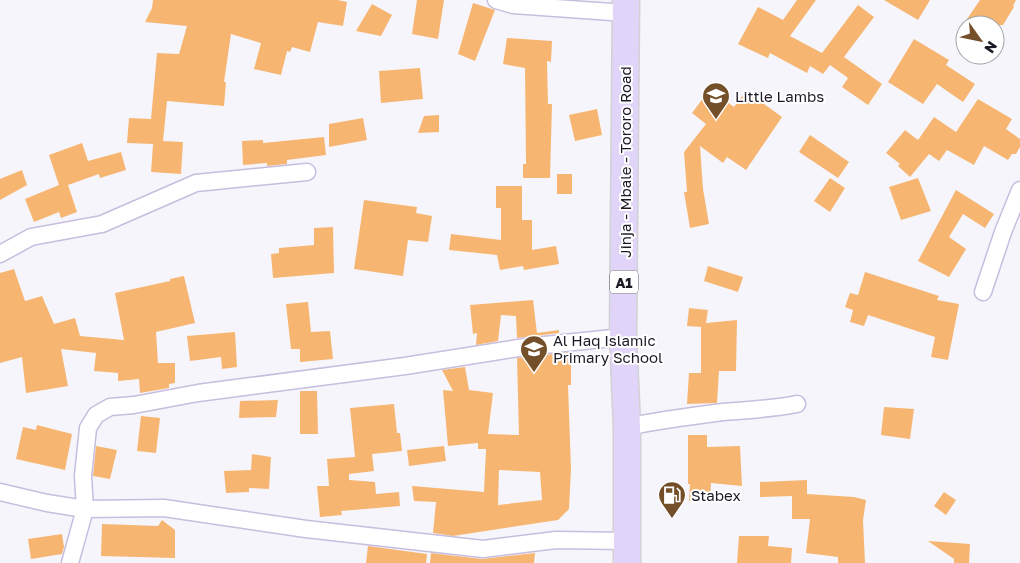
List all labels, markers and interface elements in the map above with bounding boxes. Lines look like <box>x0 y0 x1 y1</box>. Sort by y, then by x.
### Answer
north arrow <box>955 15 1005 65</box>
text: N <box>981 38 1001 56</box>
street label: Jinja - Mbale - Tororo Road <box>616 66 634 258</box>
school or university icon: Little Lambs <box>701 81 731 120</box>
place label: Little Lambs <box>735 87 824 105</box>
road number: A1 <box>610 270 638 294</box>
place label: Al Haq Islamic Primary School <box>553 331 663 366</box>
school or university icon: Al Haq Islamic Primary School <box>519 334 549 373</box>
fuel station icon: Stabex <box>657 480 687 519</box>
place label: Stabex <box>691 486 741 504</box>

